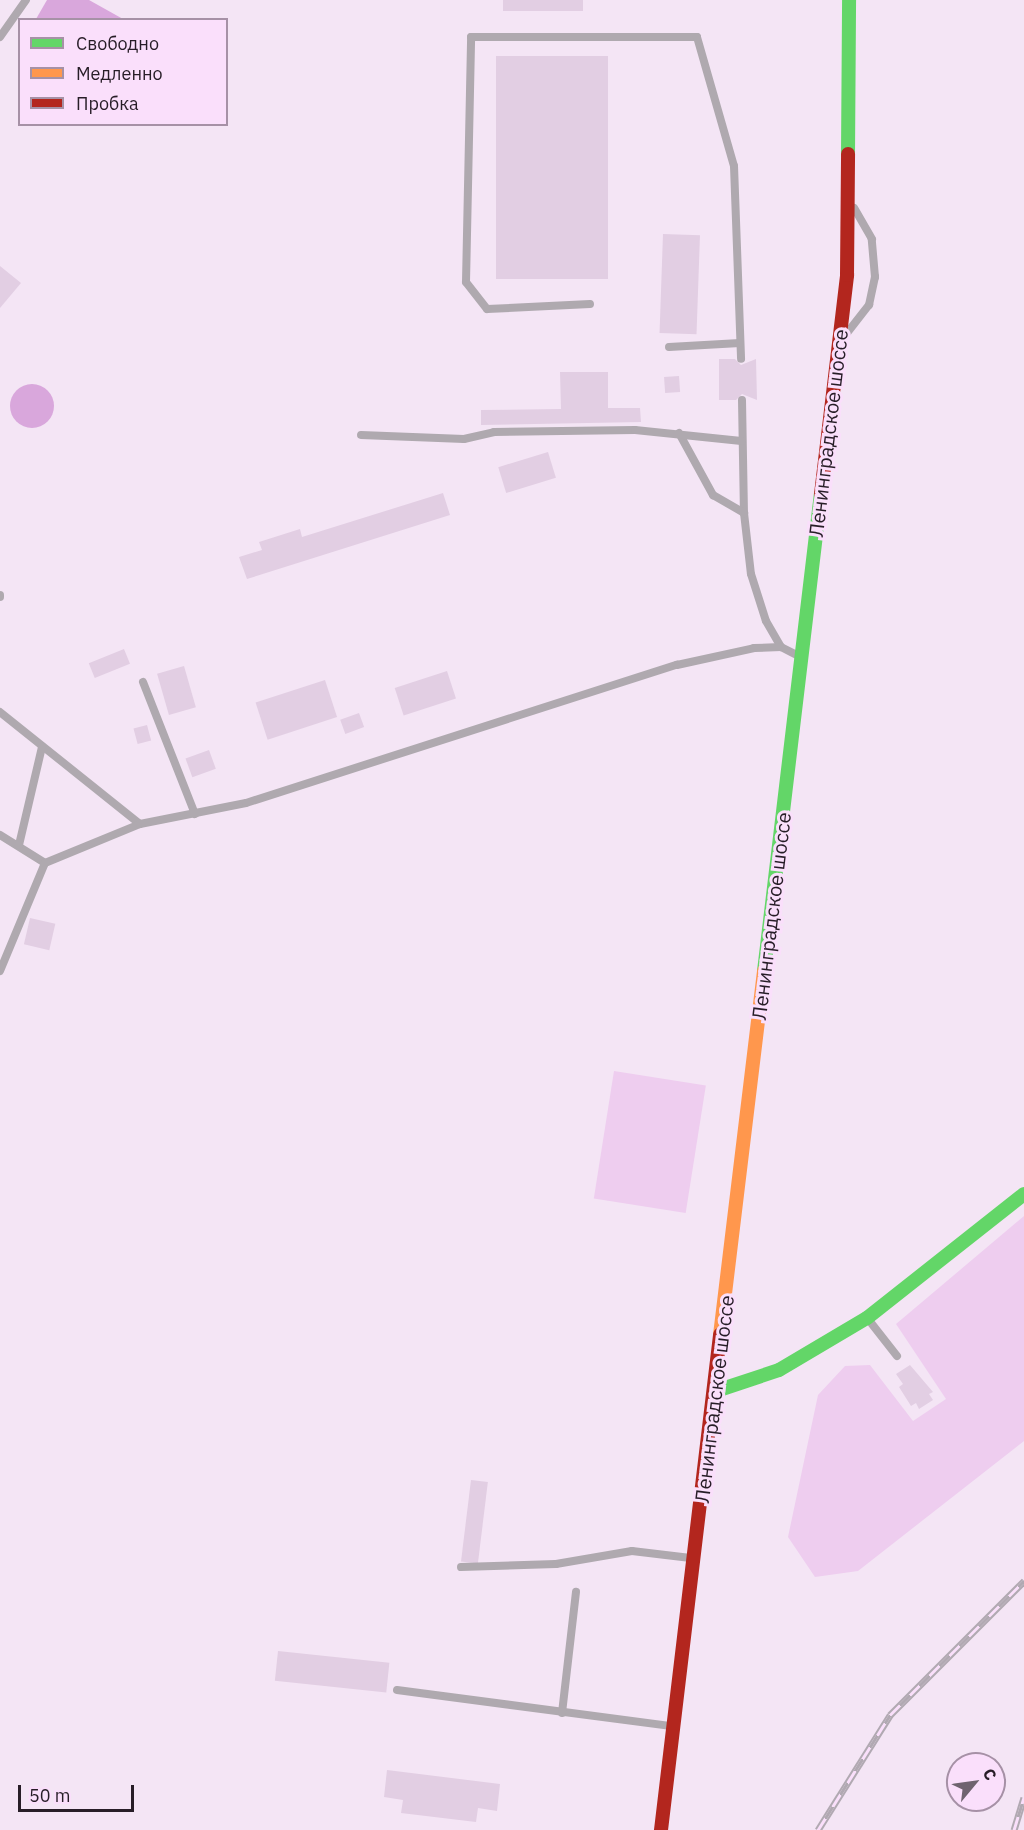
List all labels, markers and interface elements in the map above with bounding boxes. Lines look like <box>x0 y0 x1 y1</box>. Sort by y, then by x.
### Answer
legend <box>18 18 228 126</box>
text: Свободно <box>76 32 159 55</box>
text: Медленно <box>76 62 163 85</box>
text: Пробка <box>76 92 139 115</box>
street label: Ленинградское шоссе <box>803 328 853 538</box>
street label: Ленинградское шоссе <box>746 811 796 1021</box>
street label: Ленинградское шоссе <box>689 1294 739 1504</box>
north arrow <box>946 1752 1006 1812</box>
text: С <box>979 1765 1001 1784</box>
scale bar <box>21 1773 136 1811</box>
text: 50 m <box>29 1784 71 1807</box>

